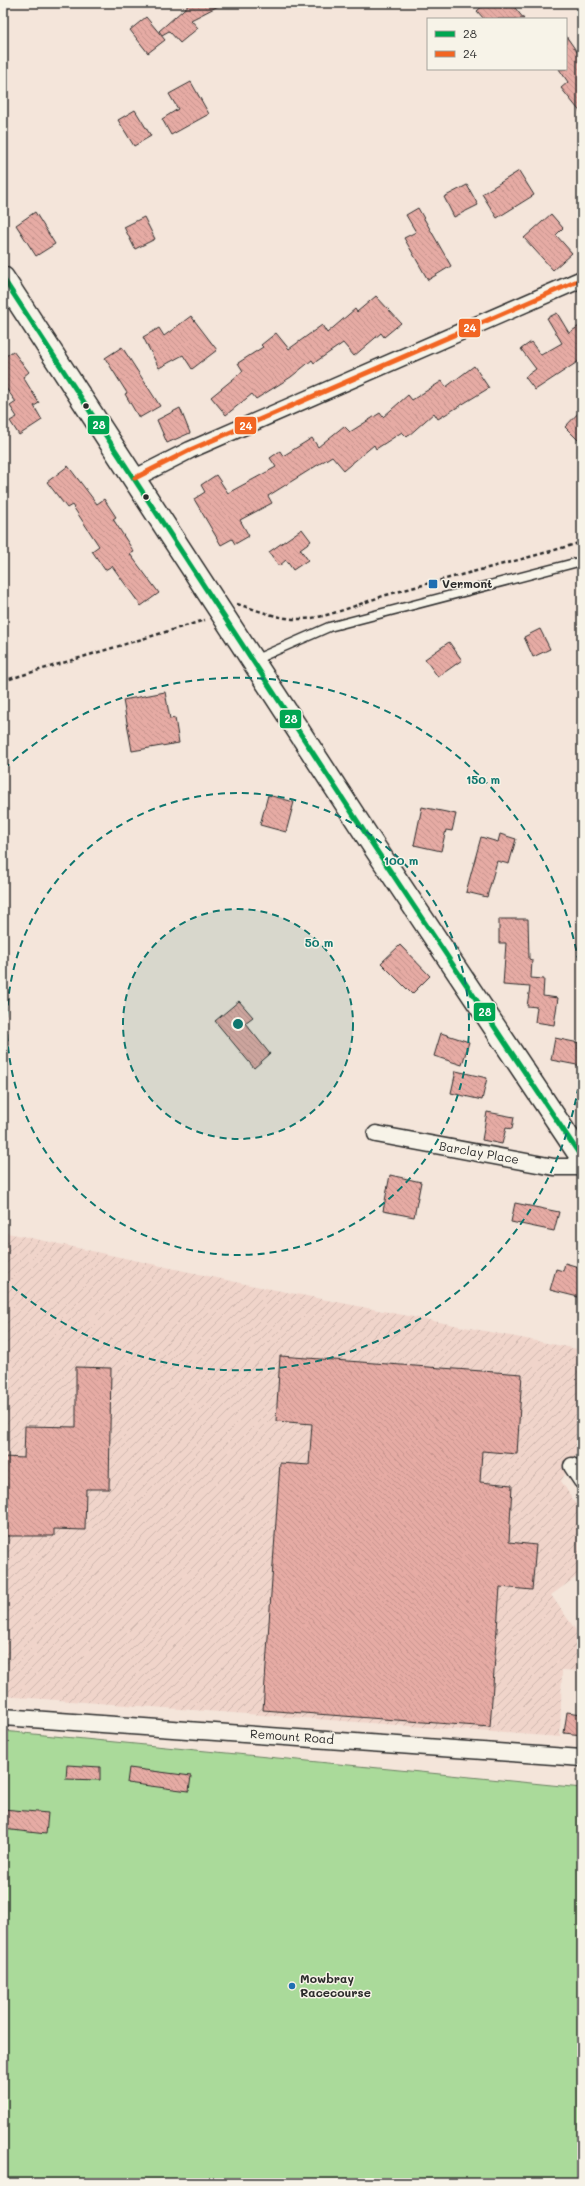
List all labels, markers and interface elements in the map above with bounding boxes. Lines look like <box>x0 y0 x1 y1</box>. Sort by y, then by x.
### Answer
legend <box>427 18 567 70</box>
text: 28 <box>463 25 477 41</box>
text: 24 <box>463 45 477 61</box>
line badge: 24 <box>458 318 481 338</box>
text: 24 <box>463 320 477 335</box>
unlabelled marker <box>81 401 91 411</box>
line badge: 28 <box>87 415 110 435</box>
line badge: 24 <box>234 416 257 435</box>
text: 28 <box>93 417 106 432</box>
text: 24 <box>239 418 253 433</box>
unlabelled marker <box>141 492 151 502</box>
place label: Vermont <box>442 575 492 591</box>
marker: Vermont <box>427 578 439 590</box>
line badge: 28 <box>279 709 302 729</box>
text: 28 <box>285 711 298 726</box>
text: 150 m <box>466 771 500 787</box>
text: 100 m <box>384 852 418 868</box>
text: 50 m <box>305 934 333 950</box>
line badge: 28 <box>473 1002 496 1022</box>
text: 28 <box>479 1004 492 1019</box>
centre of rings <box>231 1017 245 1031</box>
street label: Barclay Place <box>438 1137 520 1167</box>
street label: Remount Road <box>250 1725 335 1747</box>
place label: Mowbray Racecourse <box>300 1970 371 2000</box>
marker: Mowbray Racecourse <box>287 1981 297 1991</box>

